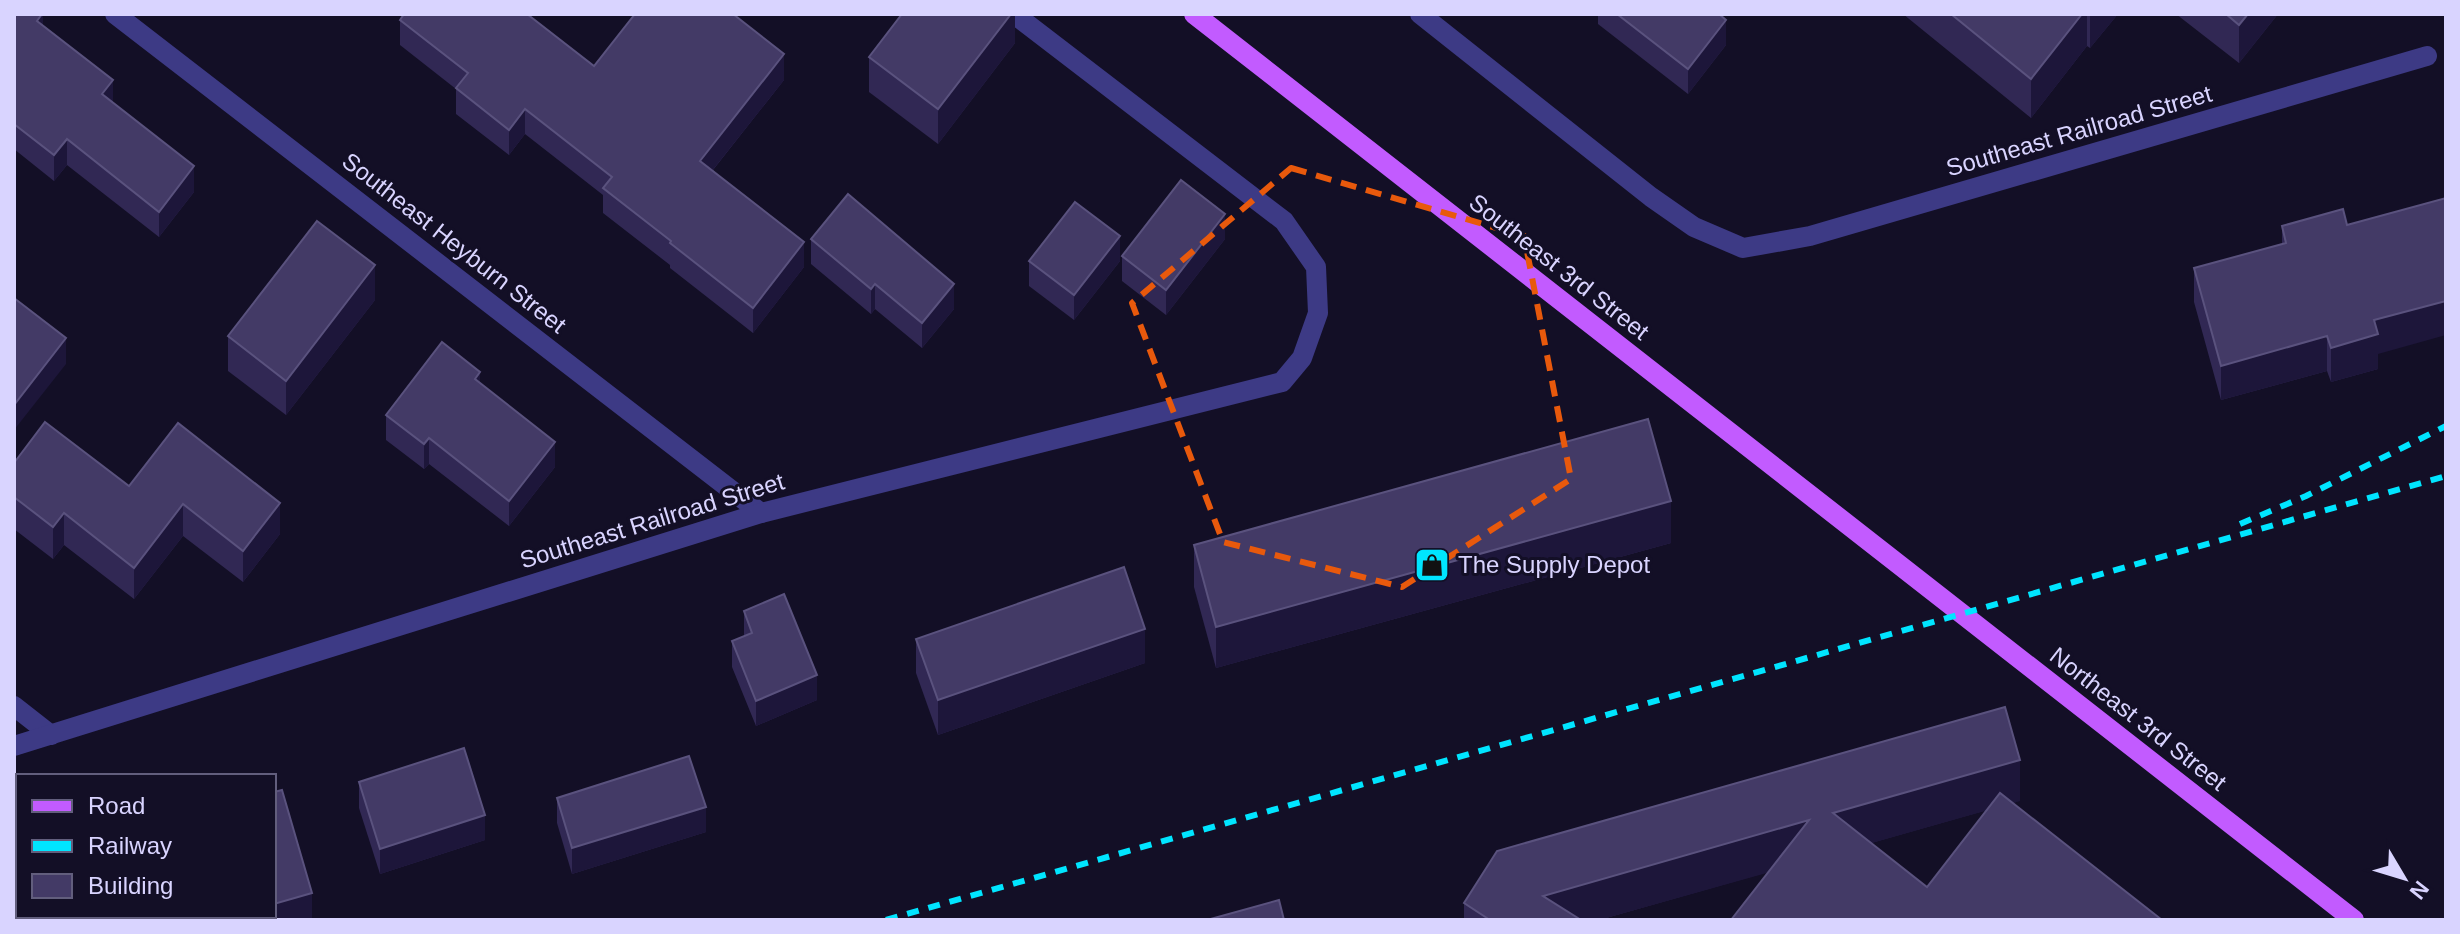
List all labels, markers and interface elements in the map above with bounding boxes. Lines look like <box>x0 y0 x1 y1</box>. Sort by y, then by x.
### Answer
street label: Southeast Railroad Street <box>1943 80 2215 181</box>
street label: Southeast Heyburn Street <box>337 147 572 338</box>
street label: Southeast 3rd Street <box>1464 188 1655 345</box>
street label: Southeast Railroad Street <box>516 467 788 574</box>
shop icon: The Supply Depot <box>1413 546 1451 584</box>
place label: The Supply Depot <box>1458 551 1650 578</box>
street label: Northeast 3rd Street <box>2045 641 2232 796</box>
legend <box>16 774 276 918</box>
text: Road <box>88 792 145 819</box>
text: Railway <box>88 832 172 859</box>
north arrow <box>2364 838 2444 918</box>
text: Building <box>88 872 173 899</box>
text: N <box>2405 876 2434 904</box>

